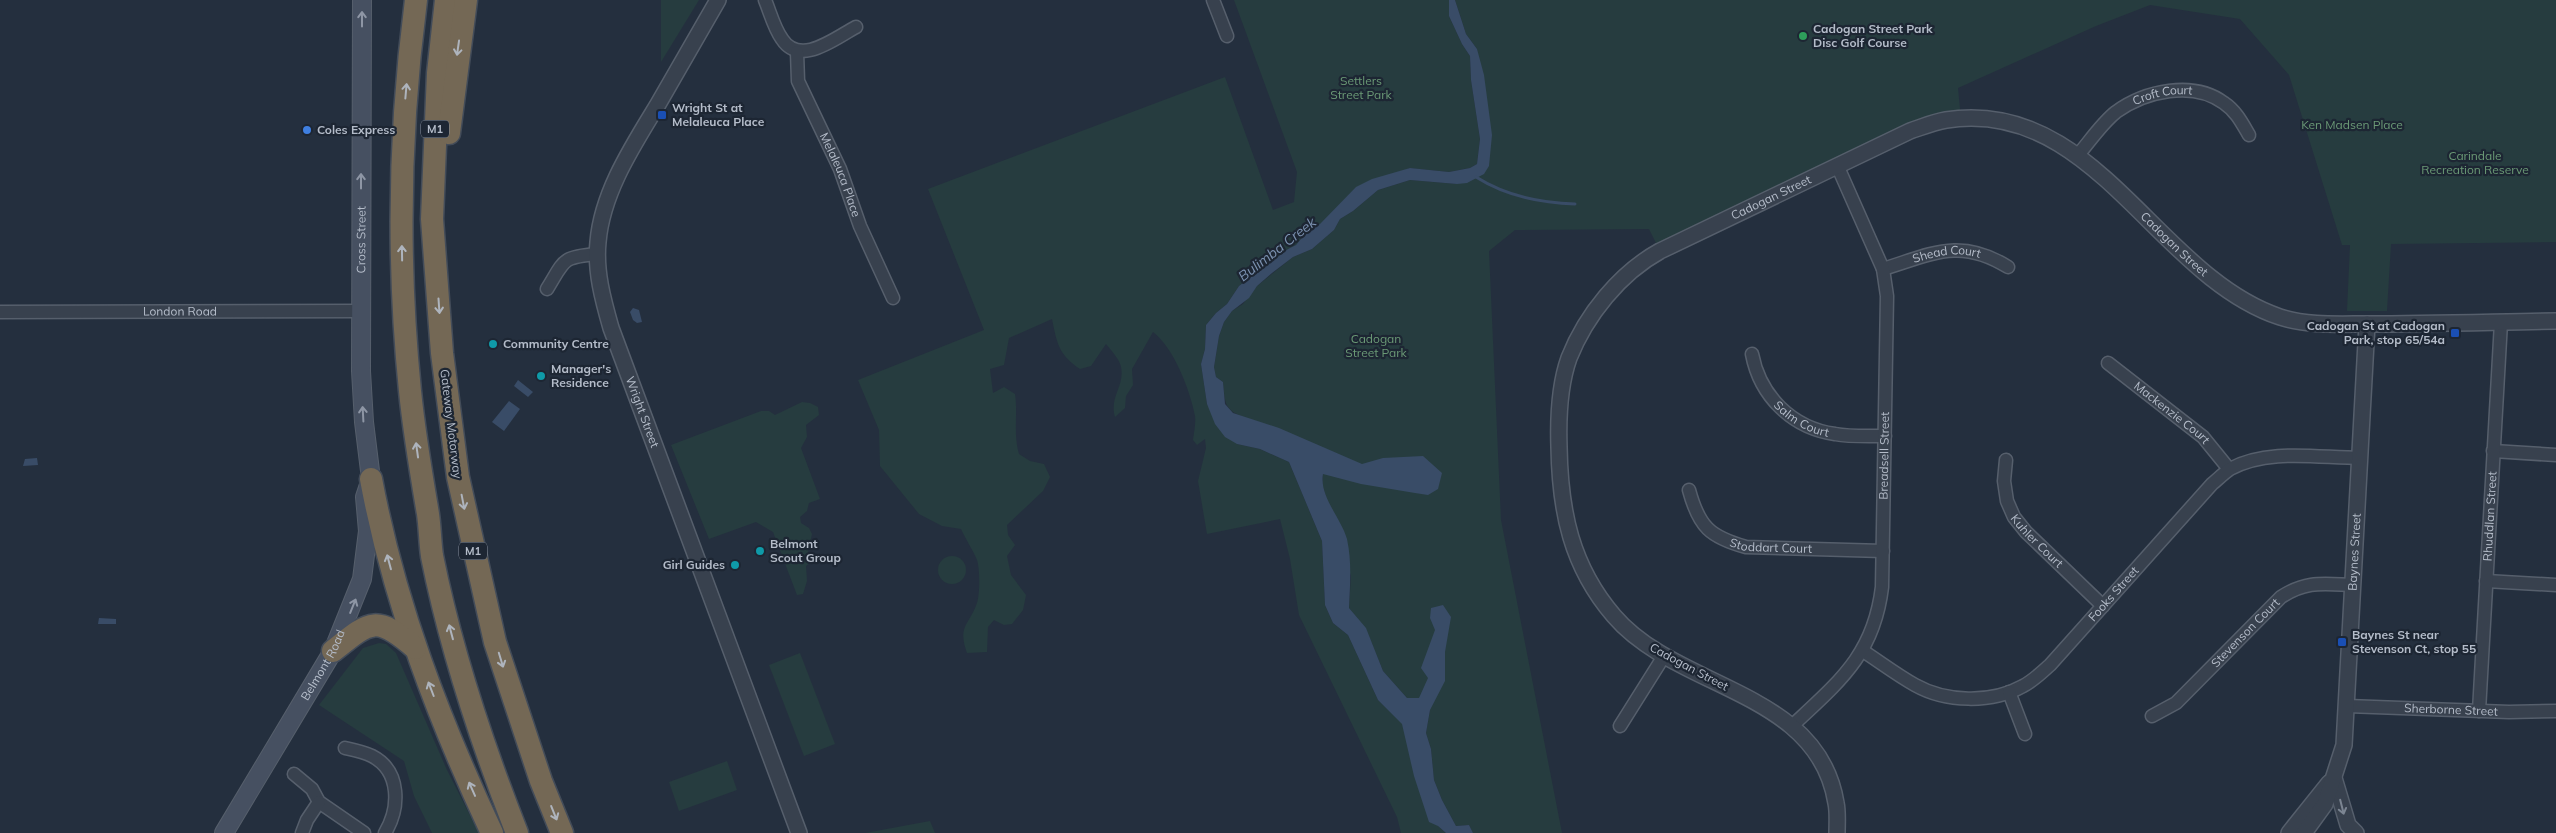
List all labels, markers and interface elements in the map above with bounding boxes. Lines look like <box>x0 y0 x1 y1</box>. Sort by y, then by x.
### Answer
one-way arrow <box>357 11 367 28</box>
place label: Cadogan Street Park Disc Golf Course <box>1813 21 1933 50</box>
marker: Cadogan Street Park Disc Golf Course <box>1797 30 1809 42</box>
one-way arrow <box>453 40 463 56</box>
park label: Settlers Street Park <box>1330 73 1393 102</box>
street label: Croft Court <box>2130 82 2193 108</box>
one-way arrow <box>402 83 411 99</box>
place label: Wright St at Melaleuca Place <box>672 100 765 129</box>
marker: Wright St at Melaleuca Place <box>656 109 668 121</box>
park label: Ken Madsen Place <box>2301 117 2403 132</box>
road number: M1 <box>421 120 449 138</box>
place label: Coles Express <box>317 122 395 137</box>
marker: Coles Express <box>301 124 313 136</box>
street label: Melaleuca Place <box>817 130 864 219</box>
park label: Carindale Recreation Reserve <box>2421 148 2529 177</box>
street label: Cadogan Street <box>1728 172 1813 223</box>
one-way arrow <box>356 174 366 190</box>
street label: Cross Street <box>353 206 368 274</box>
street label: Cadogan Street <box>2138 209 2211 279</box>
water label: Bulimba Creek <box>1234 212 1320 285</box>
street label: Shead Court <box>1911 242 1983 266</box>
one-way arrow <box>397 246 406 262</box>
one-way arrow <box>434 298 443 314</box>
street label: London Road <box>143 303 217 319</box>
place label: Cadogan St at Cadogan Park, stop 65/54a <box>2307 318 2445 347</box>
marker: Cadogan St at Cadogan Park, stop 65/54a <box>2449 327 2461 339</box>
park label: Cadogan Street Park <box>1345 331 1408 360</box>
place label: Community Centre <box>503 336 609 351</box>
marker: Community Centre <box>487 338 499 350</box>
place label: Manager's Residence <box>551 361 611 390</box>
street label: Gateway Motorway <box>437 368 466 480</box>
marker: Manager's Residence <box>535 370 547 382</box>
street label: Wright Street <box>623 374 663 449</box>
street label: Mackenzie Court <box>2131 378 2213 447</box>
street label: Salm Court <box>1771 397 1830 440</box>
one-way arrow <box>359 406 368 422</box>
street label: Breadsell Street <box>1876 412 1892 500</box>
one-way arrow <box>412 443 422 459</box>
street label: Rhuddlan Street <box>2479 471 2500 562</box>
one-way arrow <box>458 494 468 510</box>
street label: Kuhler Court <box>2008 511 2066 571</box>
street label: Baynes Street <box>2344 513 2364 591</box>
street label: Stoddart Court <box>1728 534 1812 556</box>
place label: Belmont Scout Group <box>770 536 841 565</box>
road number: M1 <box>459 542 487 560</box>
marker: Belmont Scout Group <box>754 545 766 557</box>
one-way arrow <box>384 554 393 570</box>
place label: Girl Guides <box>663 557 725 572</box>
marker: Girl Guides <box>729 559 741 571</box>
street label: Fooks Street <box>2085 563 2142 624</box>
street label: Stevenson Court <box>2208 595 2283 670</box>
one-way arrow <box>348 599 358 614</box>
one-way arrow <box>446 625 455 641</box>
street label: Belmont Road <box>297 627 348 703</box>
place label: Baynes St near Stevenson Ct, stop 55 <box>2352 627 2476 656</box>
marker: Baynes St near Stevenson Ct, stop 55 <box>2336 636 2348 648</box>
street label: Cadogan Street <box>1647 639 1731 694</box>
one-way arrow <box>496 652 506 668</box>
one-way arrow <box>426 682 435 697</box>
street label: Sherborne Street <box>2404 700 2498 719</box>
one-way arrow <box>467 782 476 797</box>
one-way arrow <box>2338 799 2347 815</box>
one-way arrow <box>550 805 559 821</box>

